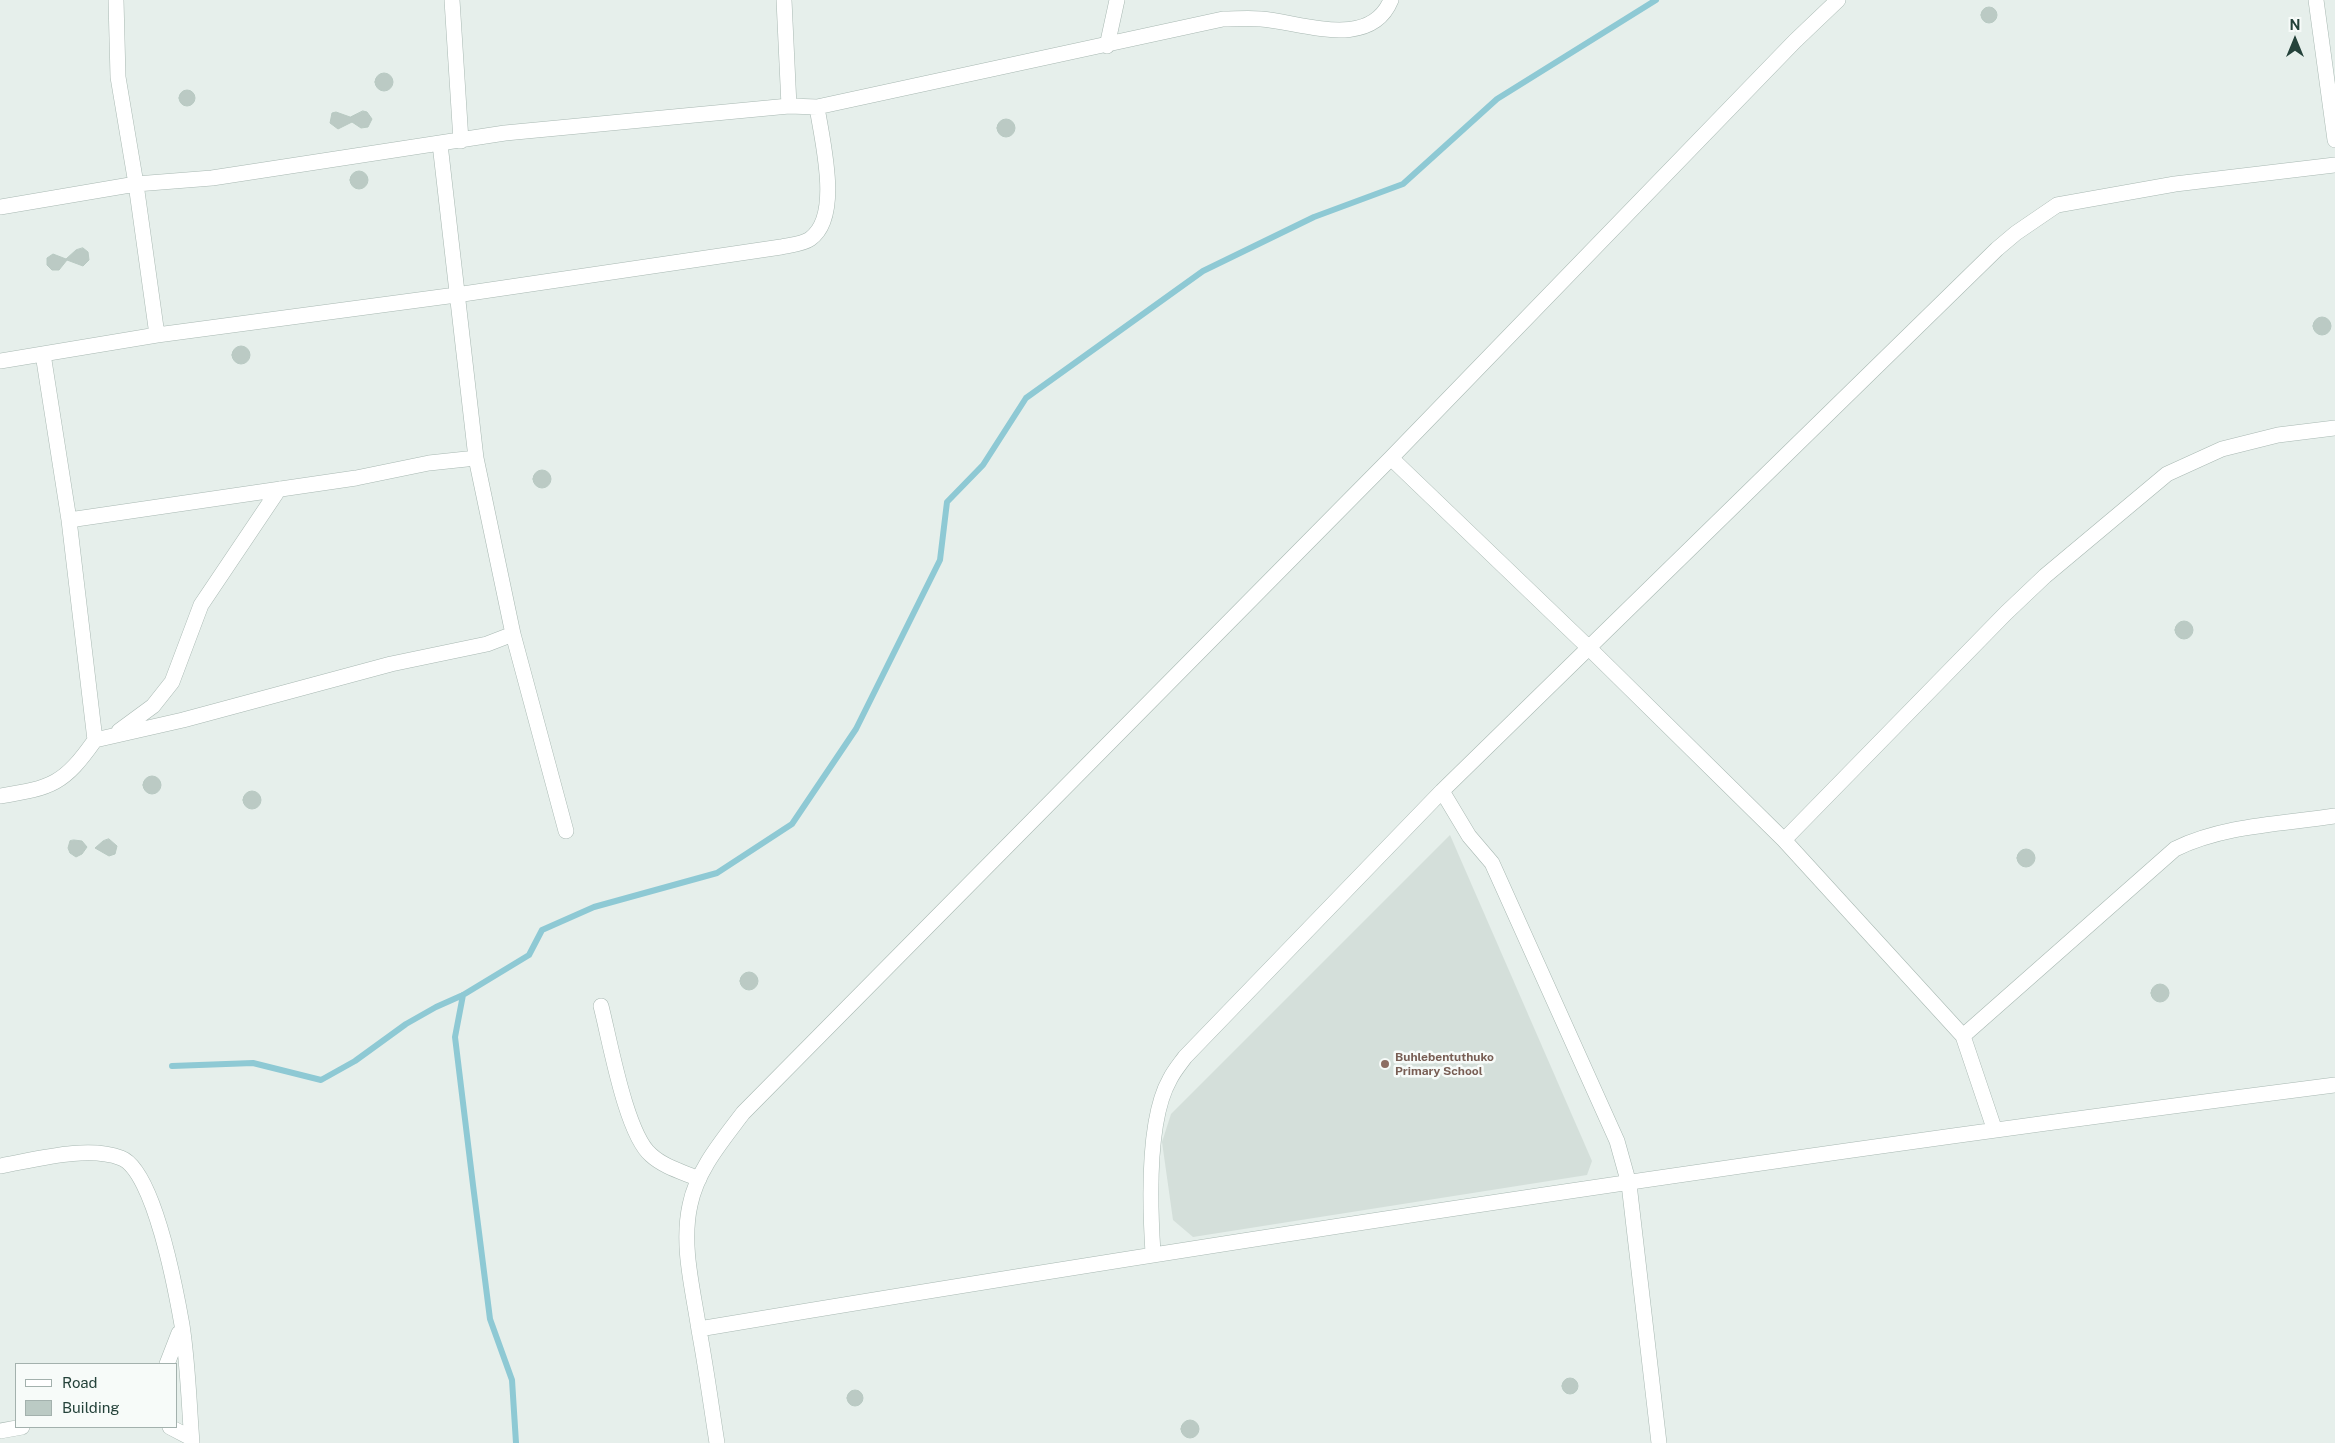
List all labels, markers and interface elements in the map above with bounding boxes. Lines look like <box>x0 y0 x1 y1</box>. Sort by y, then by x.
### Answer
north arrow <box>2270 15 2320 65</box>
text: N <box>2290 17 2300 33</box>
place label: Buhlebentuthuko Primary School <box>1395 1050 1494 1078</box>
marker: Buhlebentuthuko Primary School <box>1379 1058 1391 1070</box>
legend <box>15 1363 178 1428</box>
text: Road <box>62 1374 98 1391</box>
text: Building <box>62 1399 120 1416</box>

